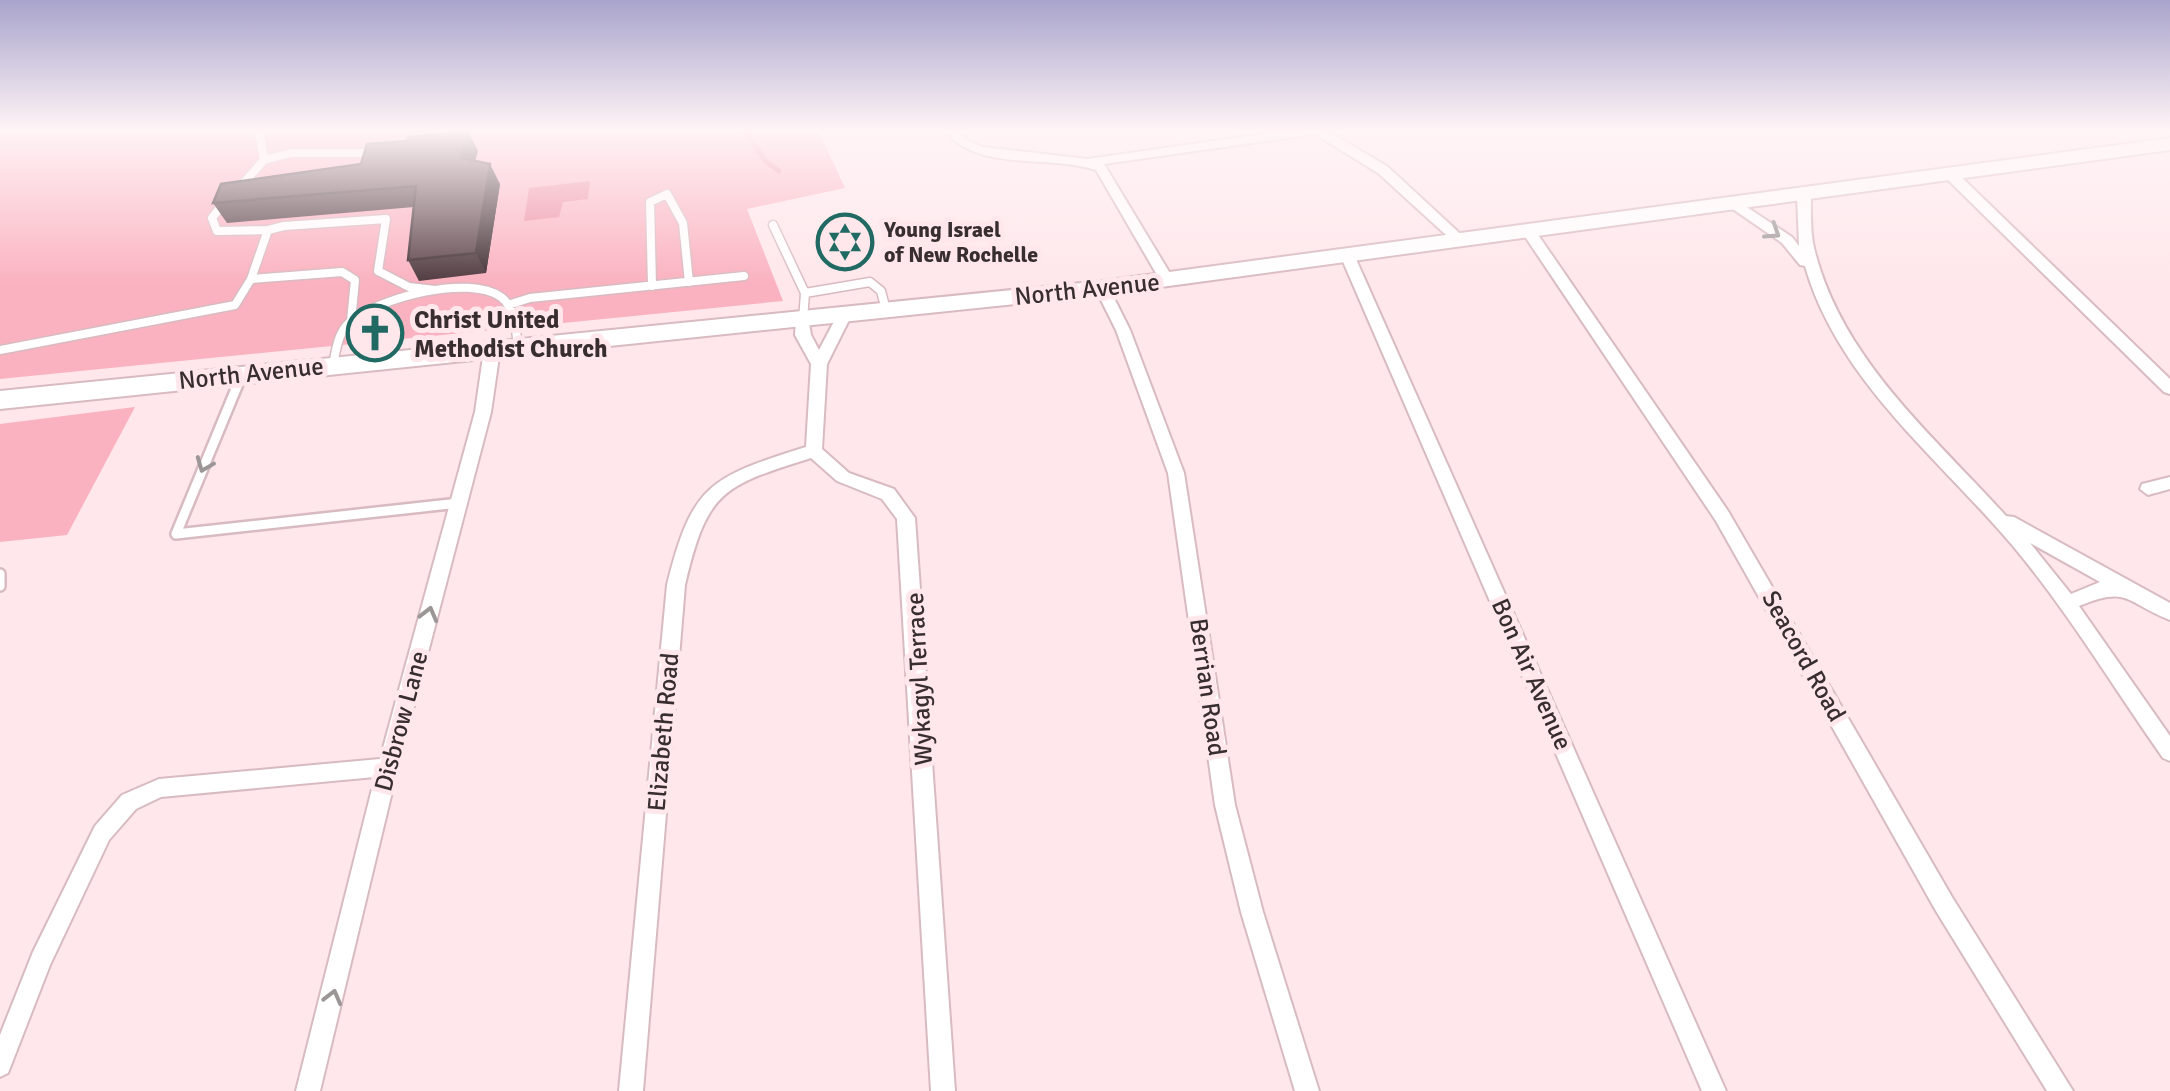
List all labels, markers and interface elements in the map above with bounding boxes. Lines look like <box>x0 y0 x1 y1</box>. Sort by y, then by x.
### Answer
synagogue icon: Young Israel of New Rochelle <box>815 212 875 272</box>
place label: Young Israel of New Rochelle <box>883 216 1038 268</box>
one-way arrow <box>1762 219 1780 238</box>
street label: North Avenue <box>1013 266 1161 312</box>
church icon: Christ United Methodist Church <box>345 303 405 363</box>
place label: Christ United Methodist Church <box>414 304 608 364</box>
street label: North Avenue <box>177 350 325 396</box>
one-way arrow <box>196 455 216 472</box>
street label: Seacord Road <box>1755 585 1853 727</box>
street label: Wykagyl Terrace <box>899 592 939 766</box>
street label: Bon Air Avenue <box>1485 594 1579 754</box>
one-way arrow <box>418 606 439 623</box>
street label: Berrian Road <box>1183 616 1233 758</box>
street label: Disbrow Lane <box>367 648 435 794</box>
street label: Elizabeth Road <box>641 651 685 813</box>
one-way arrow <box>322 989 343 1006</box>

